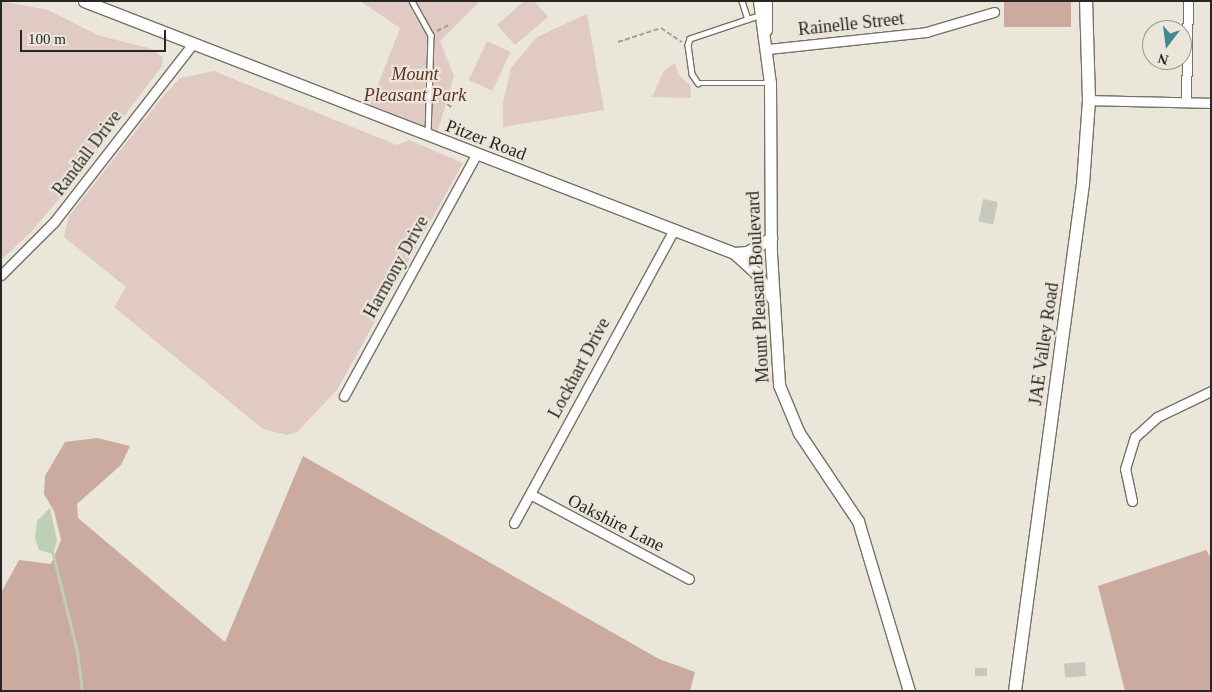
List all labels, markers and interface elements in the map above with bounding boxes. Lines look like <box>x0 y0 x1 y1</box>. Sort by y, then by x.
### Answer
street label: Rainelle Street <box>797 8 905 40</box>
scale bar <box>22 20 169 52</box>
north arrow <box>1142 20 1192 70</box>
text: 100 m <box>28 31 66 47</box>
text: N <box>1156 50 1170 68</box>
park label: Mount Pleasant Park <box>364 64 466 106</box>
street label: Randall Drive <box>48 106 126 200</box>
street label: Pitzer Road <box>443 115 529 165</box>
street label: Mount Pleasant Boulevard <box>742 191 774 383</box>
street label: Harmony Drive <box>359 212 433 322</box>
street label: JAE Valley Road <box>1025 281 1063 407</box>
street label: Lockhart Drive <box>544 314 614 422</box>
street label: Oakshire Lane <box>564 489 668 557</box>

